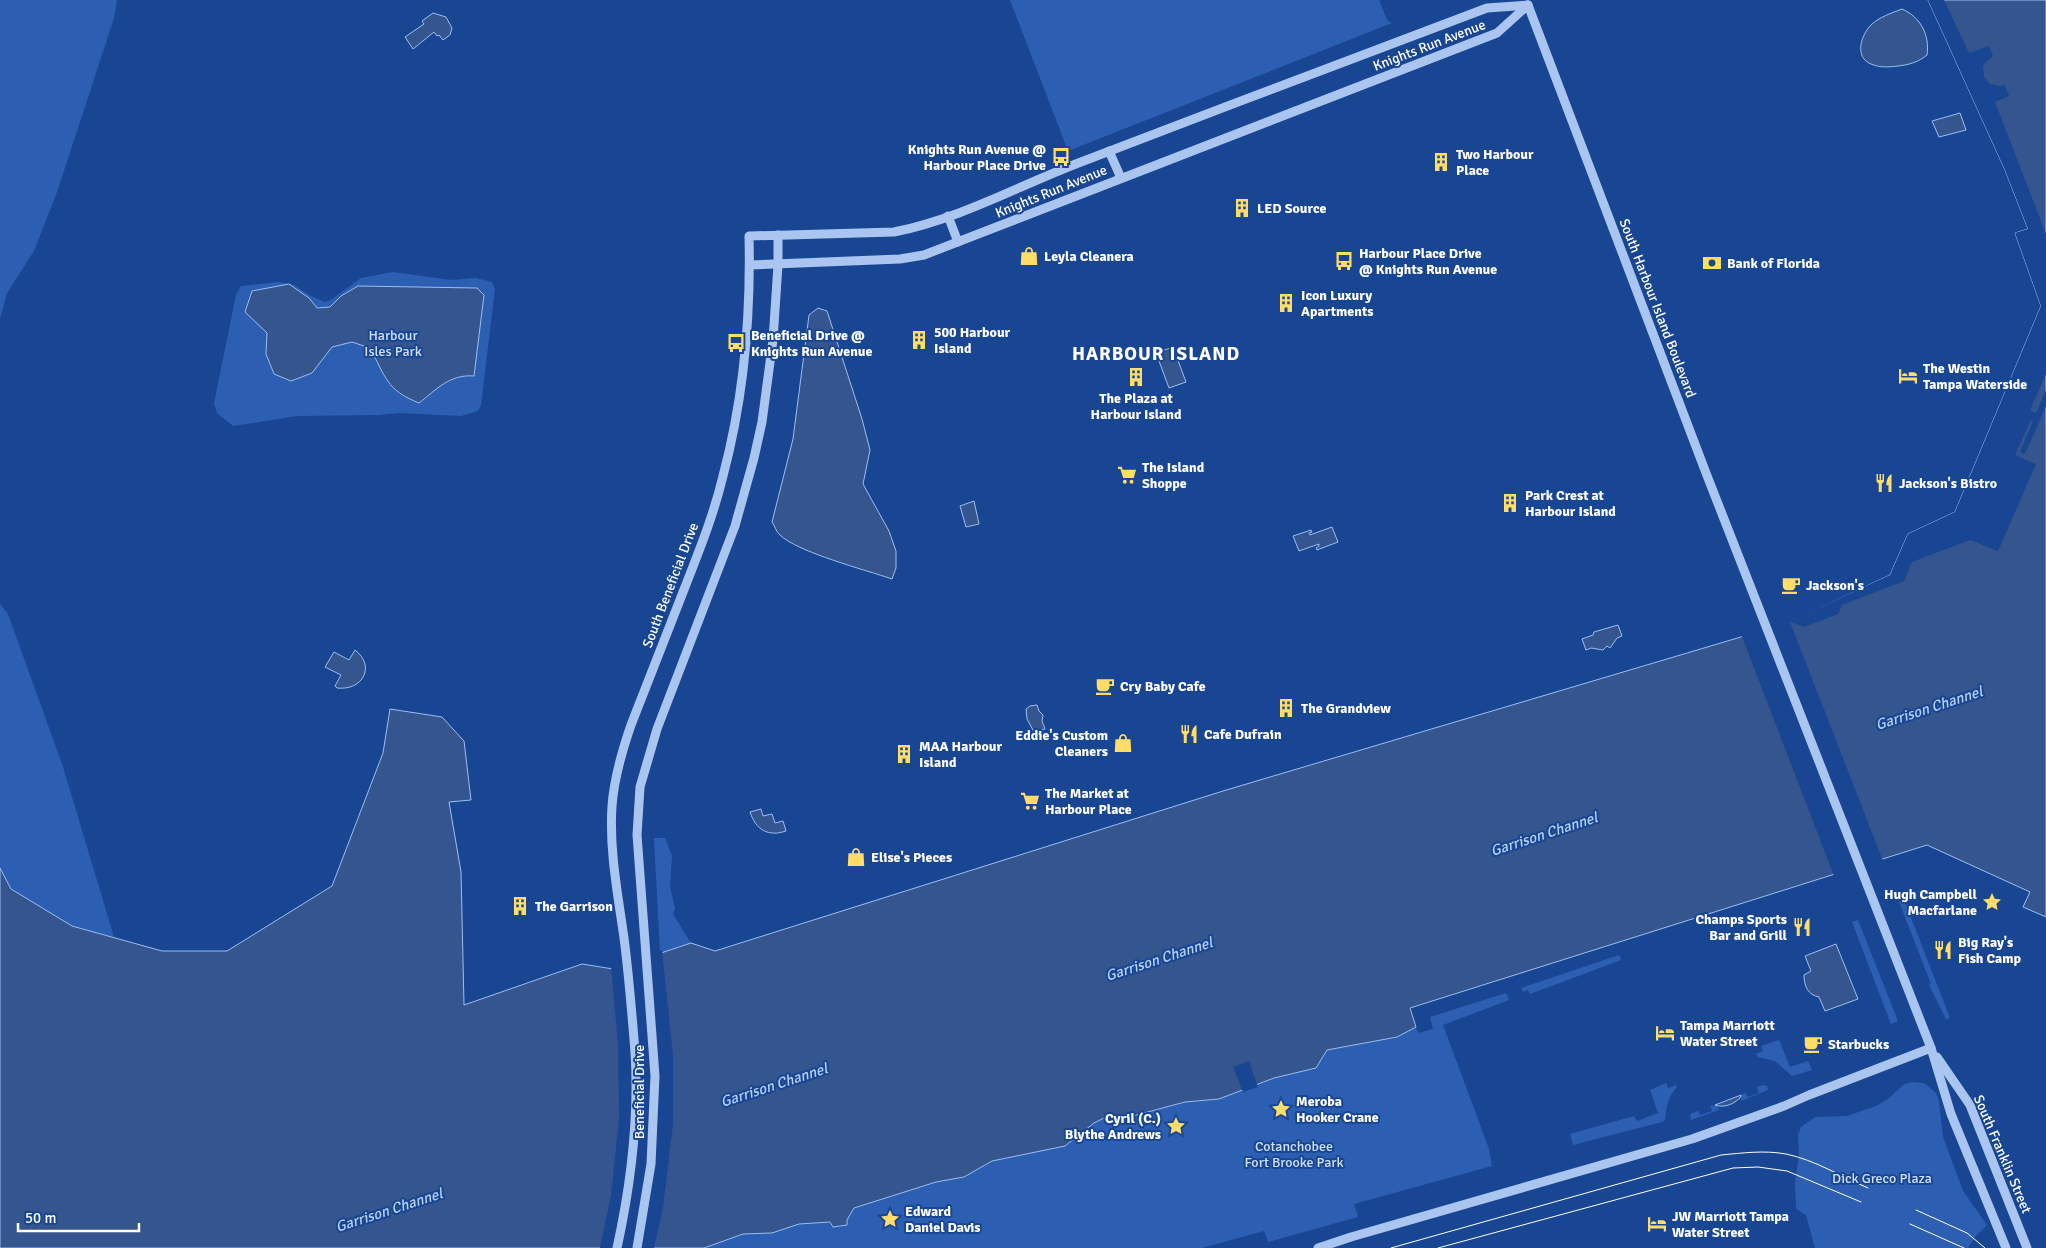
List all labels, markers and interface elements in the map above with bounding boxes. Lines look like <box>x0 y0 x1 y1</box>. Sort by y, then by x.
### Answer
street label: Knights Run Avenue <box>1371 16 1488 75</box>
place label: Knights Run Avenue @ Harbour Place Drive <box>908 141 1046 174</box>
bus stop icon: Knights Run Avenue @ Harbour Place Drive <box>1050 146 1072 168</box>
place label: Two Harbour Place <box>1456 146 1534 179</box>
building icon: Two Harbour Place <box>1430 151 1452 173</box>
street label: Knights Run Avenue <box>993 161 1110 222</box>
building icon: LED Source <box>1231 197 1253 219</box>
place label: LED Source <box>1257 200 1326 217</box>
street label: South Harbour Island Boulevard <box>1616 216 1700 400</box>
shop icon: Leyla Cleanera <box>1018 245 1040 267</box>
place label: Harbour Place Drive @ Knights Run Avenue <box>1359 245 1497 278</box>
place label: Leyla Cleanera <box>1044 248 1134 265</box>
bus stop icon: Harbour Place Drive @ Knights Run Avenue <box>1333 250 1355 272</box>
bank icon: Bank of Florida <box>1701 252 1723 274</box>
place label: Bank of Florida <box>1727 255 1820 272</box>
place label: Icon Luxury Apartments <box>1301 287 1373 320</box>
building icon: Icon Luxury Apartments <box>1275 292 1297 314</box>
place label: 500 Harbour Island <box>934 324 1011 357</box>
park label: Harbour Isles Park <box>364 327 422 360</box>
place label: Beneficial Drive @ Knights Run Avenue <box>751 327 872 360</box>
building icon: 500 Harbour Island <box>908 329 930 351</box>
bus stop icon: Beneficial Drive @ Knights Run Avenue <box>725 332 747 354</box>
district label: HARBOUR ISLAND <box>1072 342 1240 366</box>
place label: The Westin Tampa Waterside <box>1923 360 2027 393</box>
hotel icon: The Westin Tampa Waterside <box>1897 365 1919 387</box>
building icon: The Plaza at Harbour Island <box>1125 366 1147 388</box>
place label: The Plaza at Harbour Island <box>1091 390 1182 423</box>
place label: The Island Shoppe <box>1142 459 1205 492</box>
supermarket icon: The Island Shoppe <box>1116 464 1138 486</box>
restaurant icon: Jackson's Bistro <box>1873 472 1895 494</box>
place label: Jackson's Bistro <box>1899 475 1997 492</box>
place label: Park Crest at Harbour Island <box>1525 487 1616 520</box>
building icon: Park Crest at Harbour Island <box>1499 492 1521 514</box>
street label: South Beneficial Drive <box>639 520 702 650</box>
cafe icon: Jackson's <box>1780 574 1802 596</box>
place label: Jackson's <box>1806 577 1864 594</box>
cafe icon: Cry Baby Cafe <box>1094 675 1116 697</box>
place label: Cry Baby Cafe <box>1120 678 1206 695</box>
water label: Garrison Channel <box>1873 682 1986 734</box>
building icon: The Grandview <box>1275 697 1297 719</box>
place label: The Grandview <box>1301 700 1391 717</box>
restaurant icon: Cafe Dufrain <box>1178 723 1200 745</box>
place label: Cafe Dufrain <box>1204 726 1282 743</box>
place label: Eddie's Custom Cleaners <box>1015 727 1108 760</box>
shop icon: Eddie's Custom Cleaners <box>1112 732 1134 754</box>
place label: MAA Harbour Island <box>919 738 1002 771</box>
building icon: MAA Harbour Island <box>893 743 915 765</box>
place label: The Market at Harbour Place <box>1045 785 1132 818</box>
supermarket icon: The Market at Harbour Place <box>1019 790 1041 812</box>
water label: Garrison Channel <box>1488 808 1601 860</box>
shop icon: Elise's Pieces <box>845 846 867 868</box>
place label: Elise's Pieces <box>871 849 952 866</box>
place label: Hugh Campbell Macfarlane <box>1884 886 1978 919</box>
place icon: Hugh Campbell Macfarlane <box>1981 891 2003 913</box>
building icon: The Garrison <box>509 895 531 917</box>
place label: The Garrison <box>535 898 613 915</box>
place label: Champs Sports Bar and Grill <box>1695 911 1788 944</box>
restaurant icon: Champs Sports Bar and Grill <box>1791 916 1813 938</box>
water label: Garrison Channel <box>1103 933 1216 985</box>
place label: Big Ray's Fish Camp <box>1958 934 2022 967</box>
restaurant icon: Big Ray's Fish Camp <box>1932 939 1954 961</box>
place label: Tampa Marriott Water Street <box>1680 1017 1775 1050</box>
hotel icon: Tampa Marriott Water Street <box>1654 1022 1676 1044</box>
cafe icon: Starbucks <box>1802 1033 1824 1055</box>
place label: Starbucks <box>1828 1036 1889 1053</box>
street label: Beneficial Drive <box>631 1045 648 1139</box>
water label: Garrison Channel <box>718 1059 831 1111</box>
street label: South Franklin Street <box>1970 1092 2035 1216</box>
place label: Meroba Hooker Crane <box>1296 1093 1379 1126</box>
place icon: Meroba Hooker Crane <box>1270 1098 1292 1120</box>
place label: Cyril (C.) Blythe Andrews <box>1065 1110 1161 1143</box>
place icon: Cyril (C.) Blythe Andrews <box>1165 1115 1187 1137</box>
park label: Cotanchobee Fort Brooke Park <box>1244 1138 1344 1171</box>
park label: Dick Greco Plaza <box>1832 1170 1932 1187</box>
water label: Garrison Channel <box>333 1184 446 1236</box>
scale bar <box>18 1200 139 1232</box>
place label: Edward Daniel Davis <box>905 1203 981 1236</box>
place icon: Edward Daniel Davis <box>879 1208 901 1230</box>
place label: JW Marriott Tampa Water Street <box>1672 1208 1789 1241</box>
text: 50 m <box>25 1209 56 1227</box>
hotel icon: JW Marriott Tampa Water Street <box>1646 1213 1668 1235</box>

